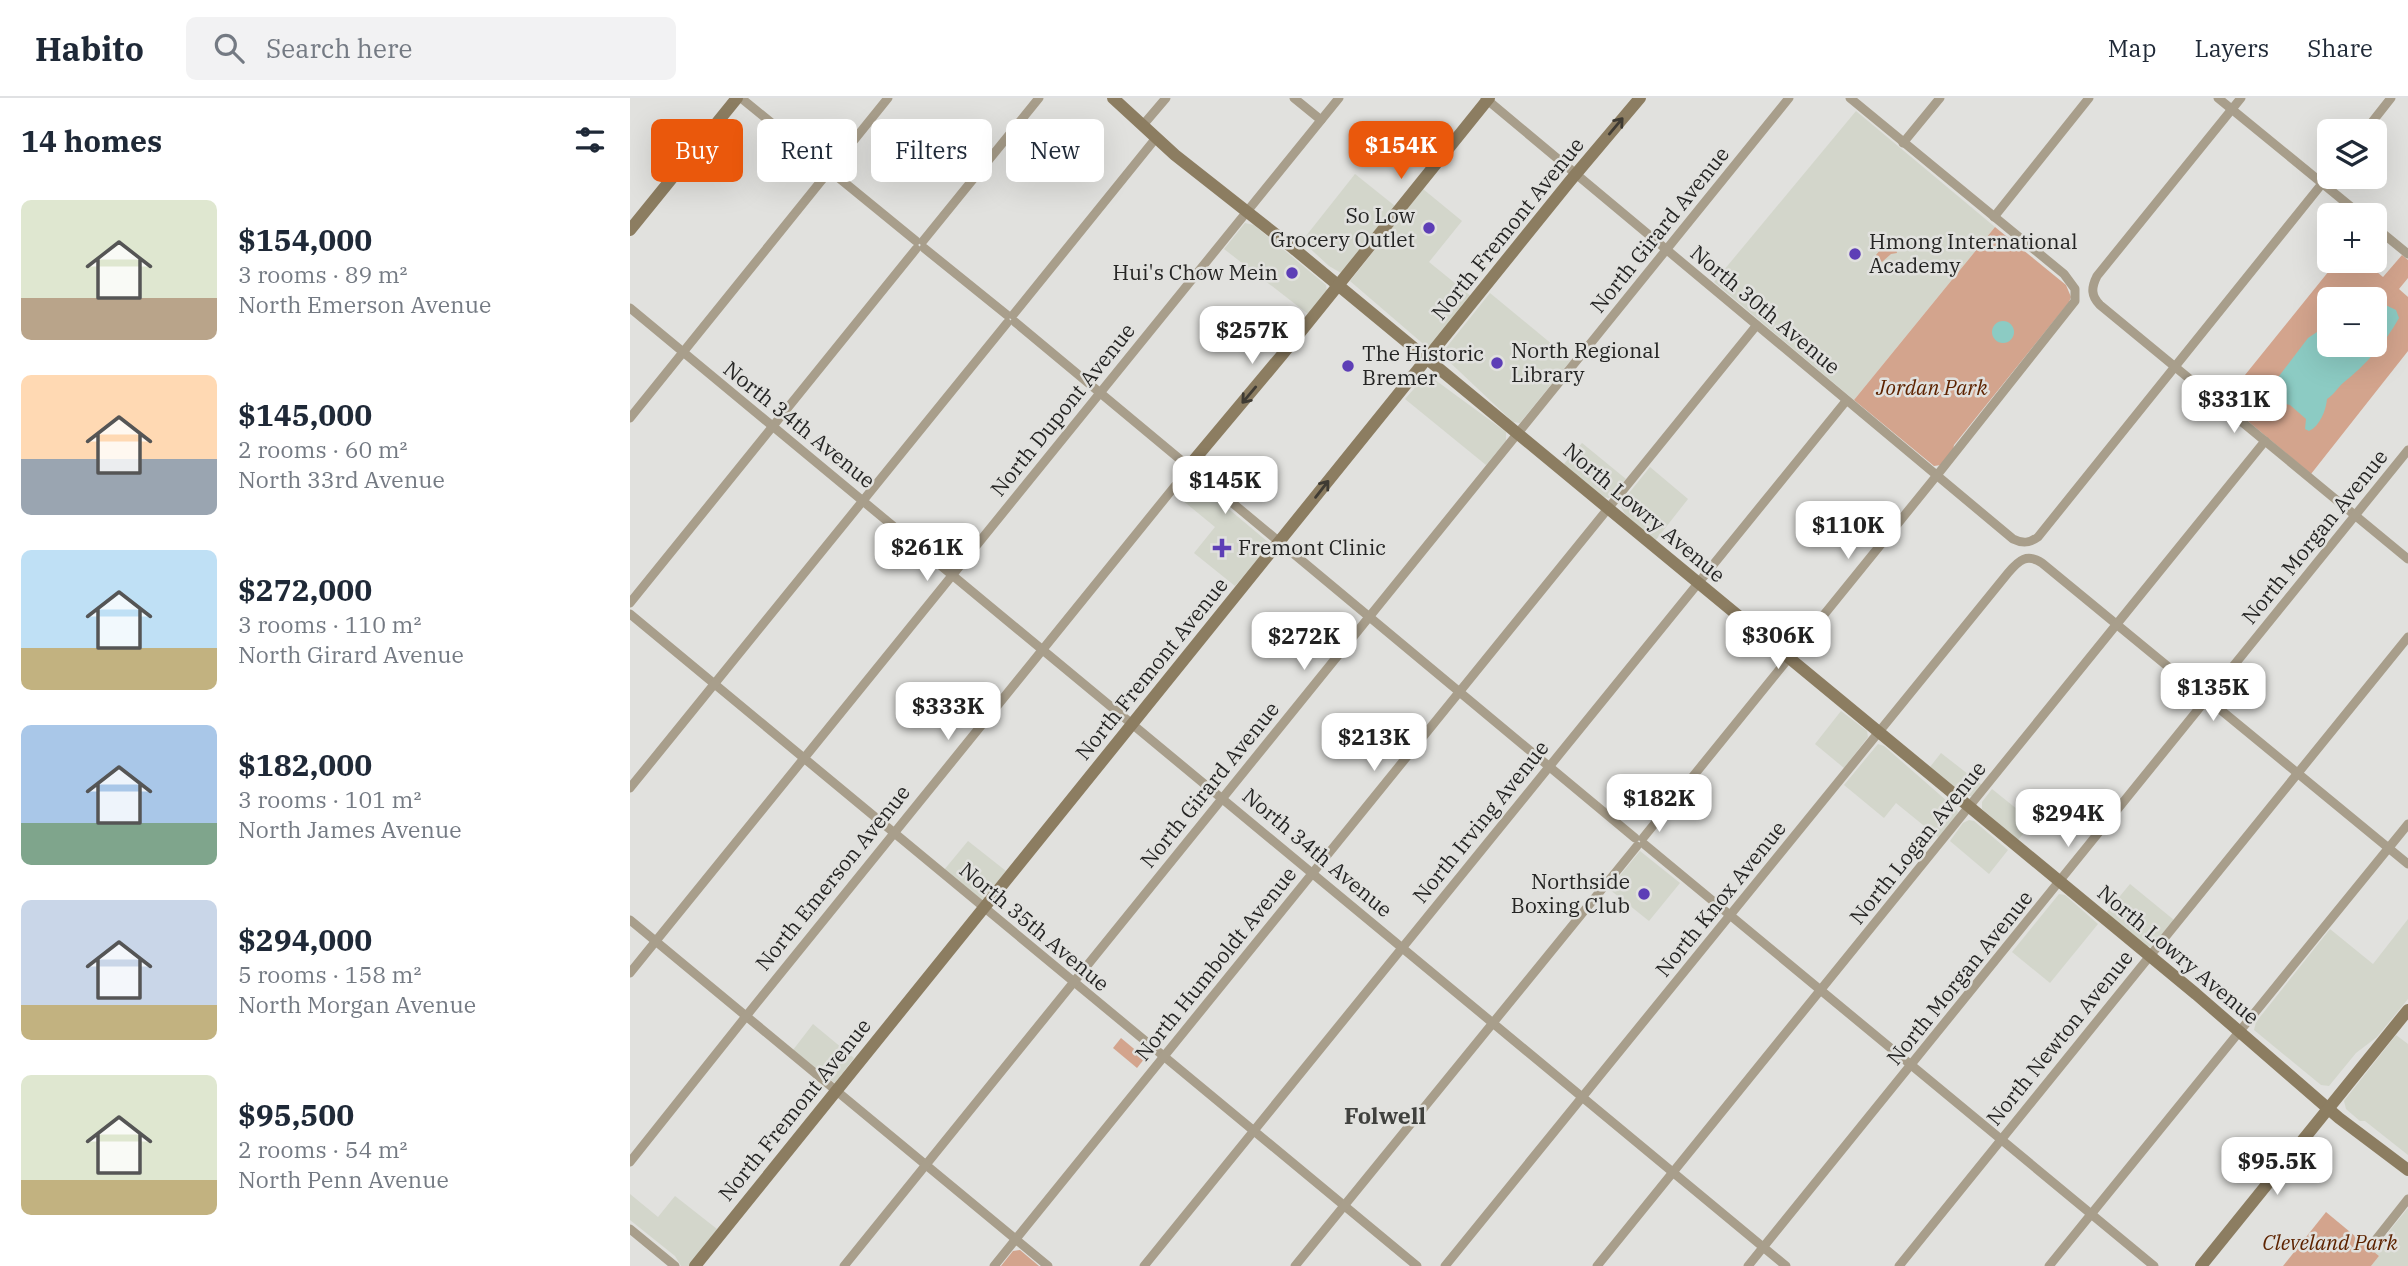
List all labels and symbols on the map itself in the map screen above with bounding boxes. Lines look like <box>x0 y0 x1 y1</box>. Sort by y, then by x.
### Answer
one-way arrow <box>1608 118 1624 136</box>
pin: $154K <box>1352 122 1450 181</box>
street label: North Fremont Avenue <box>1425 131 1590 326</box>
street label: North Girard Avenue <box>1583 140 1735 318</box>
place label: So Low Grocery Outlet <box>1270 201 1416 253</box>
marker: So Low Grocery Outlet <box>1421 220 1437 236</box>
place label: Hmong International Academy <box>1869 227 2078 279</box>
street label: North 30th Avenue <box>1685 238 1846 380</box>
marker: Hmong International Academy <box>1847 246 1863 262</box>
place label: Hui's Chow Mein <box>1112 258 1278 286</box>
marker: Hui's Chow Mein <box>1284 265 1300 281</box>
pin: $257K <box>1203 306 1301 366</box>
street label: North Dupont Avenue <box>984 317 1141 502</box>
place label: North Regional Library <box>1511 336 1660 388</box>
place label: The Historic Bremer <box>1362 339 1484 391</box>
street label: North 34th Avenue <box>718 354 881 494</box>
marker: North Regional Library <box>1489 355 1505 371</box>
marker: The Historic Bremer <box>1340 358 1356 374</box>
park label: Jordan Park <box>1875 373 1989 401</box>
pin: $331K <box>2185 376 2283 435</box>
one-way arrow <box>1241 386 1257 404</box>
street label: North Lowry Avenue <box>1558 436 1732 588</box>
street label: North Morgan Avenue <box>2235 443 2394 630</box>
pin: $145K <box>1176 456 1274 516</box>
one-way arrow <box>1315 480 1330 498</box>
pin: $110K <box>1799 502 1897 561</box>
pin: $261K <box>878 524 976 583</box>
place label: Fremont Clinic <box>1238 533 1386 561</box>
marker: Fremont Clinic <box>1212 538 1232 558</box>
street label: North Fremont Avenue <box>1069 571 1234 766</box>
pin: $272K <box>1255 612 1353 672</box>
pin: $306K <box>1729 612 1827 671</box>
pin: $135K <box>2164 664 2262 723</box>
pin: $333K <box>899 682 997 742</box>
street label: North Girard Avenue <box>1133 695 1285 873</box>
pin: $213K <box>1325 714 1423 773</box>
street label: North Irving Avenue <box>1406 734 1555 908</box>
street label: North Logan Avenue <box>1843 755 1992 930</box>
pin: $182K <box>1610 774 1708 834</box>
street label: North Emerson Avenue <box>749 779 916 976</box>
street label: North 34th Avenue <box>1237 781 1398 923</box>
pin: $294K <box>2019 790 2117 849</box>
street label: North Knox Avenue <box>1649 815 1792 982</box>
street label: North 35th Avenue <box>954 855 1115 997</box>
street label: North Humboldt Avenue <box>1128 860 1302 1066</box>
place label: Northside Boxing Club <box>1511 867 1630 919</box>
street label: North Lowry Avenue <box>2092 878 2266 1030</box>
street label: North Morgan Avenue <box>1880 884 2039 1071</box>
marker: Northside Boxing Club <box>1636 886 1652 902</box>
street label: North Newton Avenue <box>1980 944 2139 1131</box>
street label: North Fremont Avenue <box>712 1012 877 1207</box>
district label: Folwell <box>1344 1100 1426 1130</box>
pin: $95.5K <box>2220 1138 2334 1197</box>
park label: Cleveland Park <box>2262 1228 2399 1256</box>

